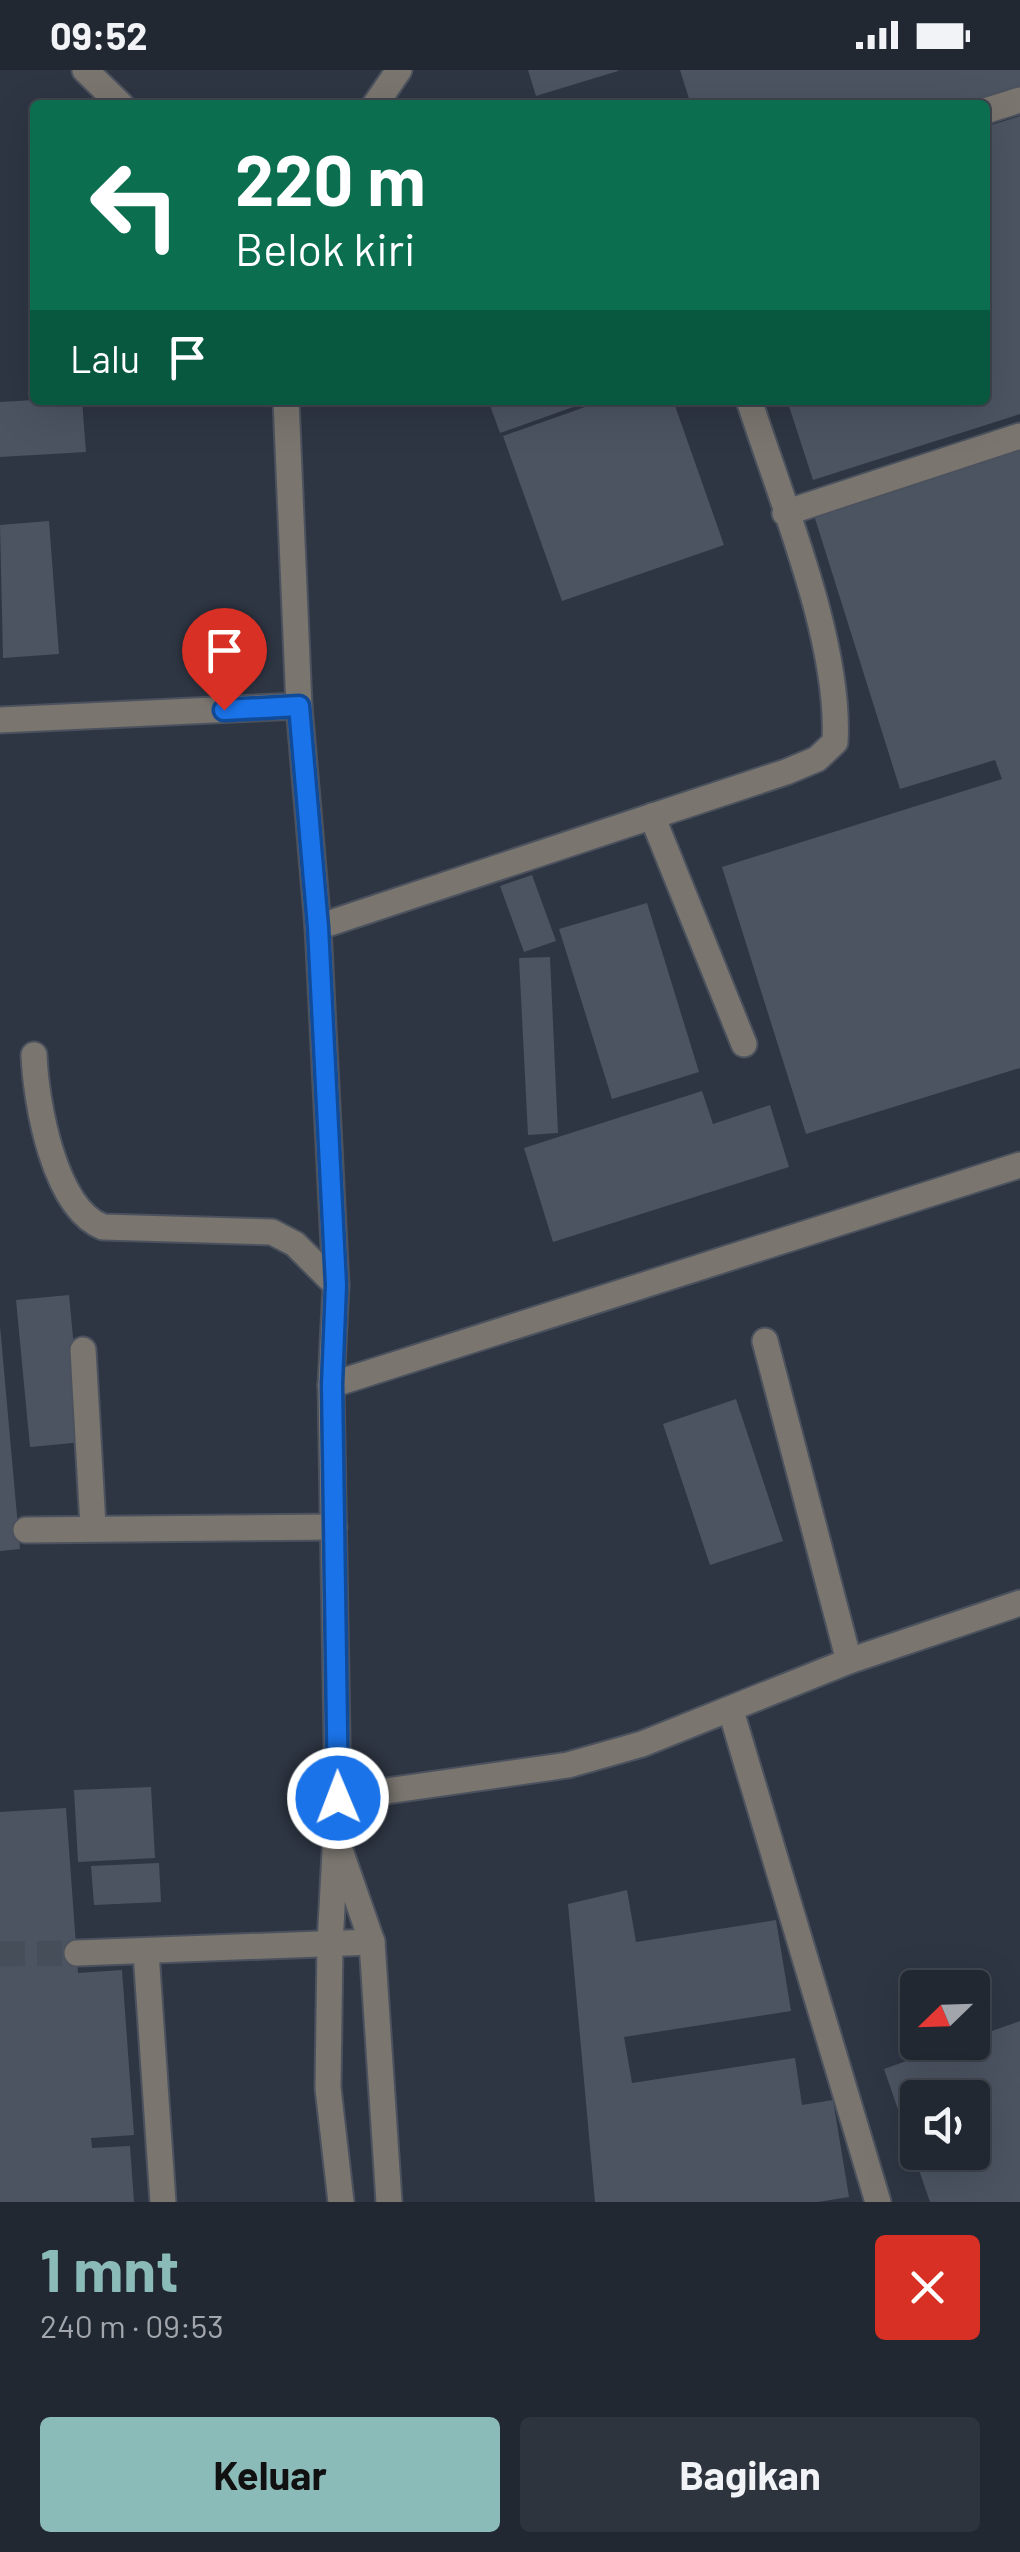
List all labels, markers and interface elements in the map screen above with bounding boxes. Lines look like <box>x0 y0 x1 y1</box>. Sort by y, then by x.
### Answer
text: 09:52 <box>50 12 147 58</box>
text: 220 m <box>235 136 426 220</box>
icon: left <box>70 140 200 270</box>
text: Belok kiri <box>235 221 416 275</box>
icon: arrive <box>160 330 215 385</box>
text: Lalu <box>70 335 140 381</box>
pin <box>182 608 267 711</box>
icon: arrive <box>197 623 252 678</box>
position arrow <box>286 1746 390 1850</box>
north arrow <box>900 1970 990 2060</box>
map controls <box>900 1970 990 2170</box>
button: sound <box>900 2080 990 2170</box>
text: 1 mnt <box>40 2232 179 2304</box>
button: close <box>875 2235 980 2340</box>
text: 240 m · 09:53 <box>40 2306 224 2344</box>
button: Keluar <box>40 2417 500 2532</box>
button: Bagikan <box>520 2417 980 2532</box>

